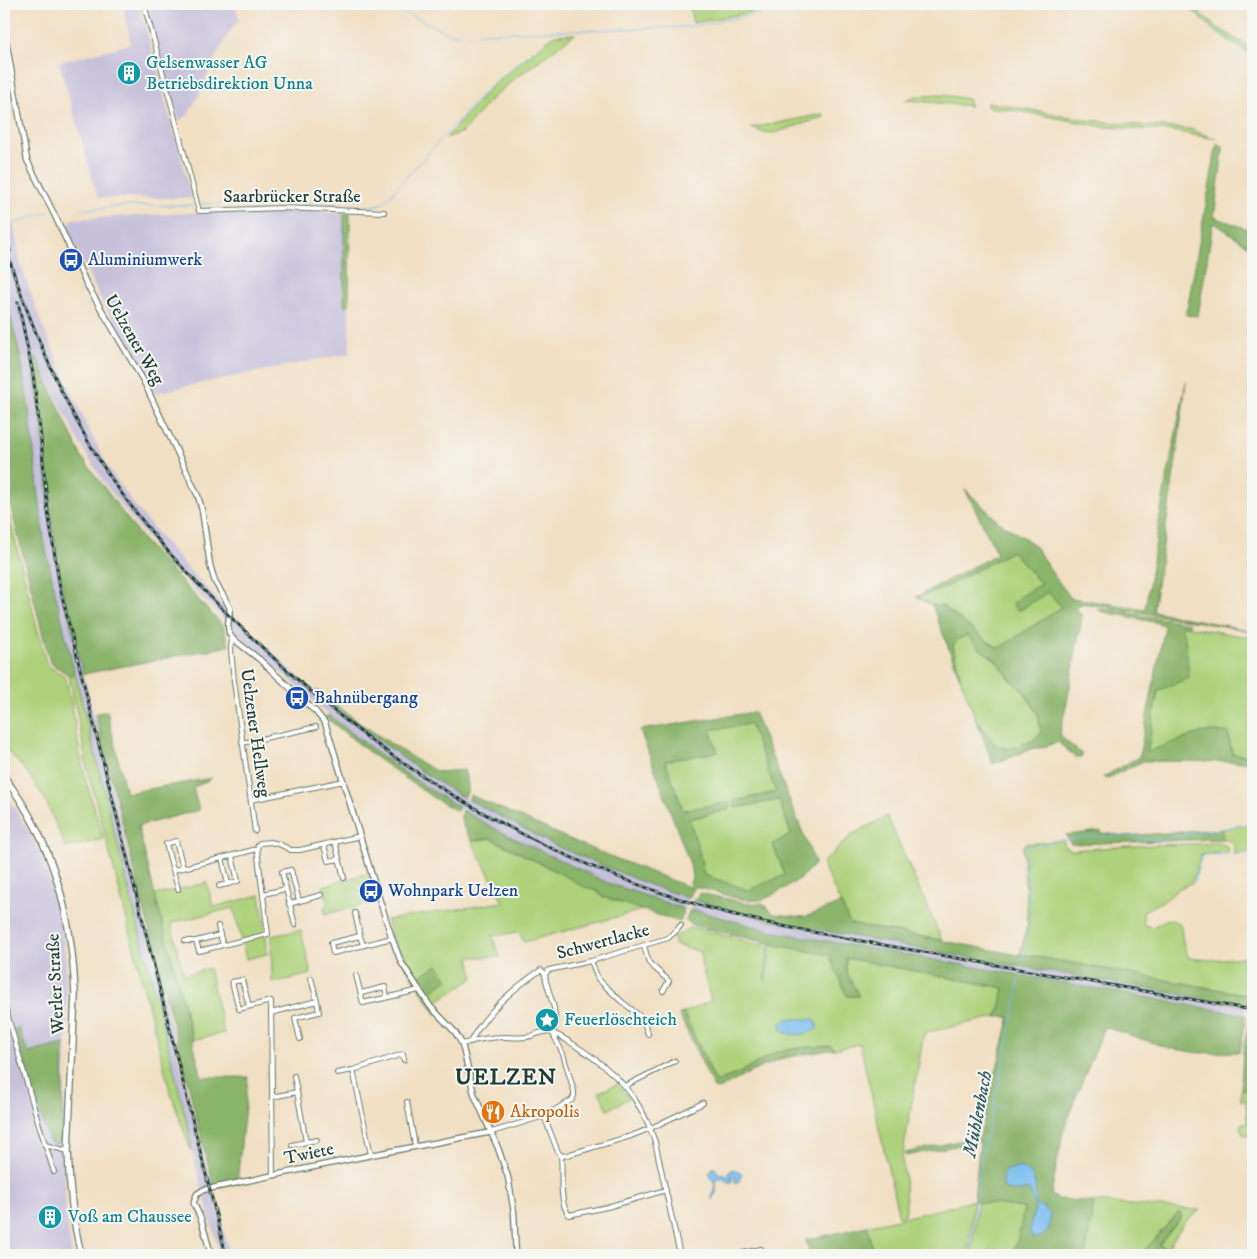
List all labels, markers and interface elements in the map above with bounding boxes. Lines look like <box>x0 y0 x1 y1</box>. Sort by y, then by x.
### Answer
place label: Gelsenwasser AG Betriebsdirektion Unna <box>146 52 313 95</box>
building icon: Gelsenwasser AG Betriebsdirektion Unna <box>116 60 142 86</box>
street label: Saarbrücker Straße <box>223 186 361 208</box>
bus stop icon: Aluminiumwerk <box>58 247 84 273</box>
place label: Aluminiumwerk <box>88 249 202 271</box>
street label: Uelzener Weg <box>99 291 169 389</box>
street label: Uelzener Hellweg <box>235 667 275 799</box>
bus stop icon: Bahnübergang <box>284 685 310 711</box>
place label: Bahnübergang <box>314 687 418 709</box>
bus stop icon: Wohnpark Uelzen <box>358 878 384 904</box>
place label: Wohnpark Uelzen <box>387 880 519 902</box>
street label: Schwertlacke <box>554 919 652 965</box>
street label: Werler Straße <box>42 933 70 1036</box>
place icon: Feuerlöschteich <box>534 1007 560 1033</box>
place label: Feuerlöschteich <box>564 1009 678 1031</box>
district label: UELZEN <box>455 1064 557 1091</box>
water label: Mühlenbach <box>958 1068 998 1161</box>
restaurant icon: Akropolis <box>480 1099 506 1125</box>
place label: Akropolis <box>510 1101 580 1123</box>
street label: Twiete <box>282 1138 336 1170</box>
building icon: Voß am Chaussee <box>37 1204 63 1230</box>
place label: Voß am Chaussee <box>67 1206 192 1228</box>

